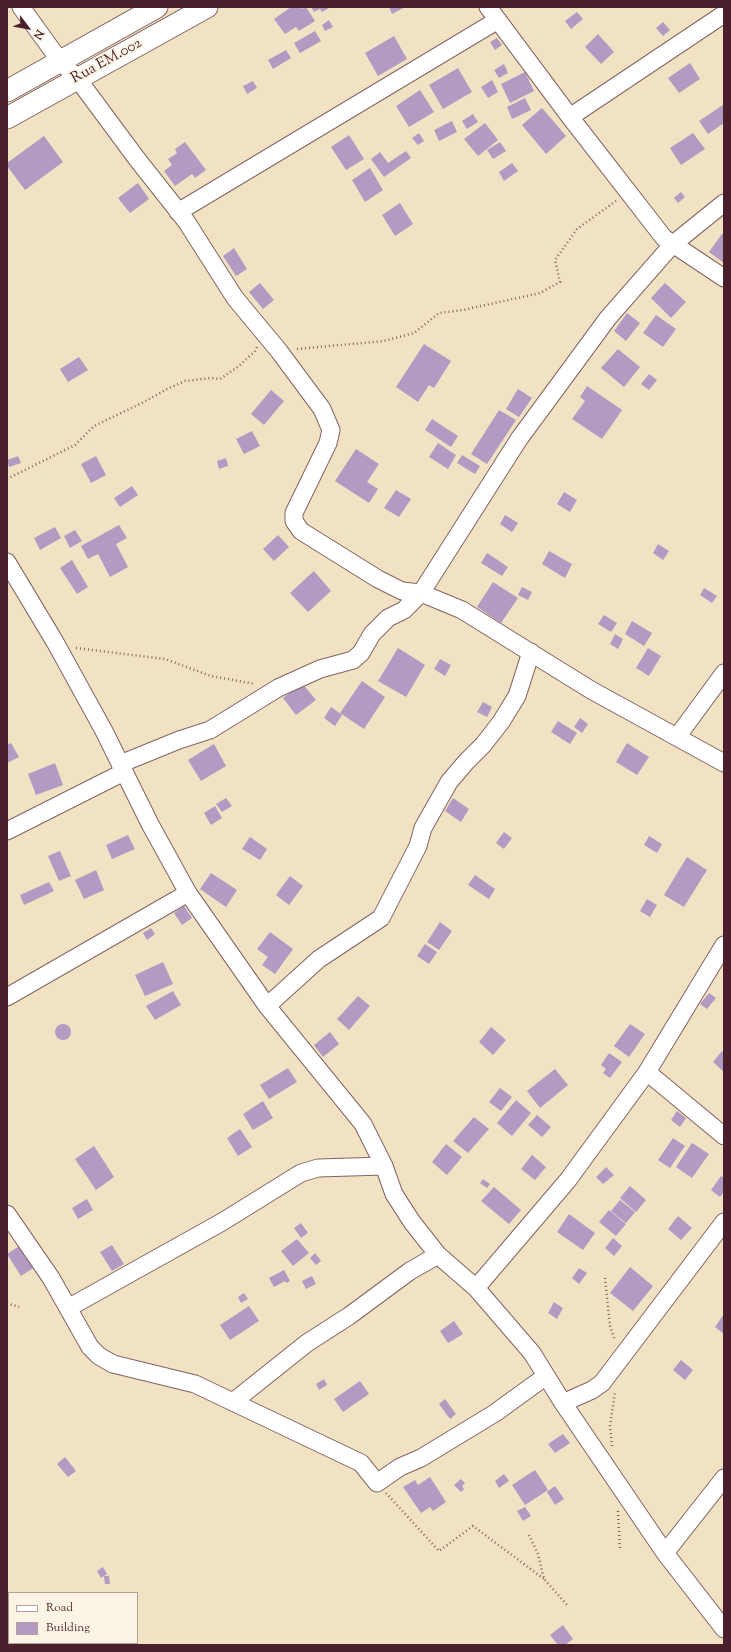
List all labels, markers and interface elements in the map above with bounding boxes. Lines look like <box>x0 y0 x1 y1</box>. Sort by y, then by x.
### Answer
north arrow <box>8 8 48 48</box>
text: N <box>29 26 47 42</box>
street label: Rua EM.002 <box>69 35 145 89</box>
legend <box>8 1592 138 1644</box>
text: Road <box>46 1599 73 1617</box>
text: Building <box>46 1619 90 1637</box>

